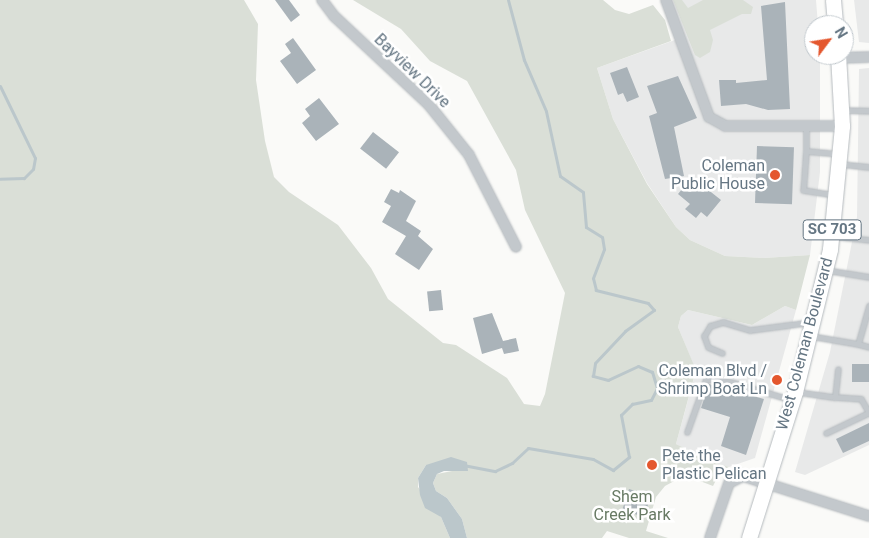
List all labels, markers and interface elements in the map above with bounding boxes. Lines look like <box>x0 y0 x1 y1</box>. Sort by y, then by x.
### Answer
north arrow <box>804 15 854 65</box>
text: N <box>832 24 850 41</box>
street label: Bayview Drive <box>370 30 454 112</box>
place label: Coleman Public House <box>671 156 765 194</box>
marker: Coleman Public House <box>769 169 781 181</box>
road number: SC 703 <box>802 218 862 242</box>
street label: West Coleman Boulevard <box>773 255 837 433</box>
place label: Coleman Blvd / Shrimp Boat Ln <box>658 361 767 399</box>
marker: Coleman Blvd / Shrimp Boat Ln <box>771 374 783 386</box>
place label: Pete the Plastic Pelican <box>662 446 767 484</box>
marker: Pete the Plastic Pelican <box>646 459 658 471</box>
park label: Shem Creek Park <box>594 487 670 525</box>

